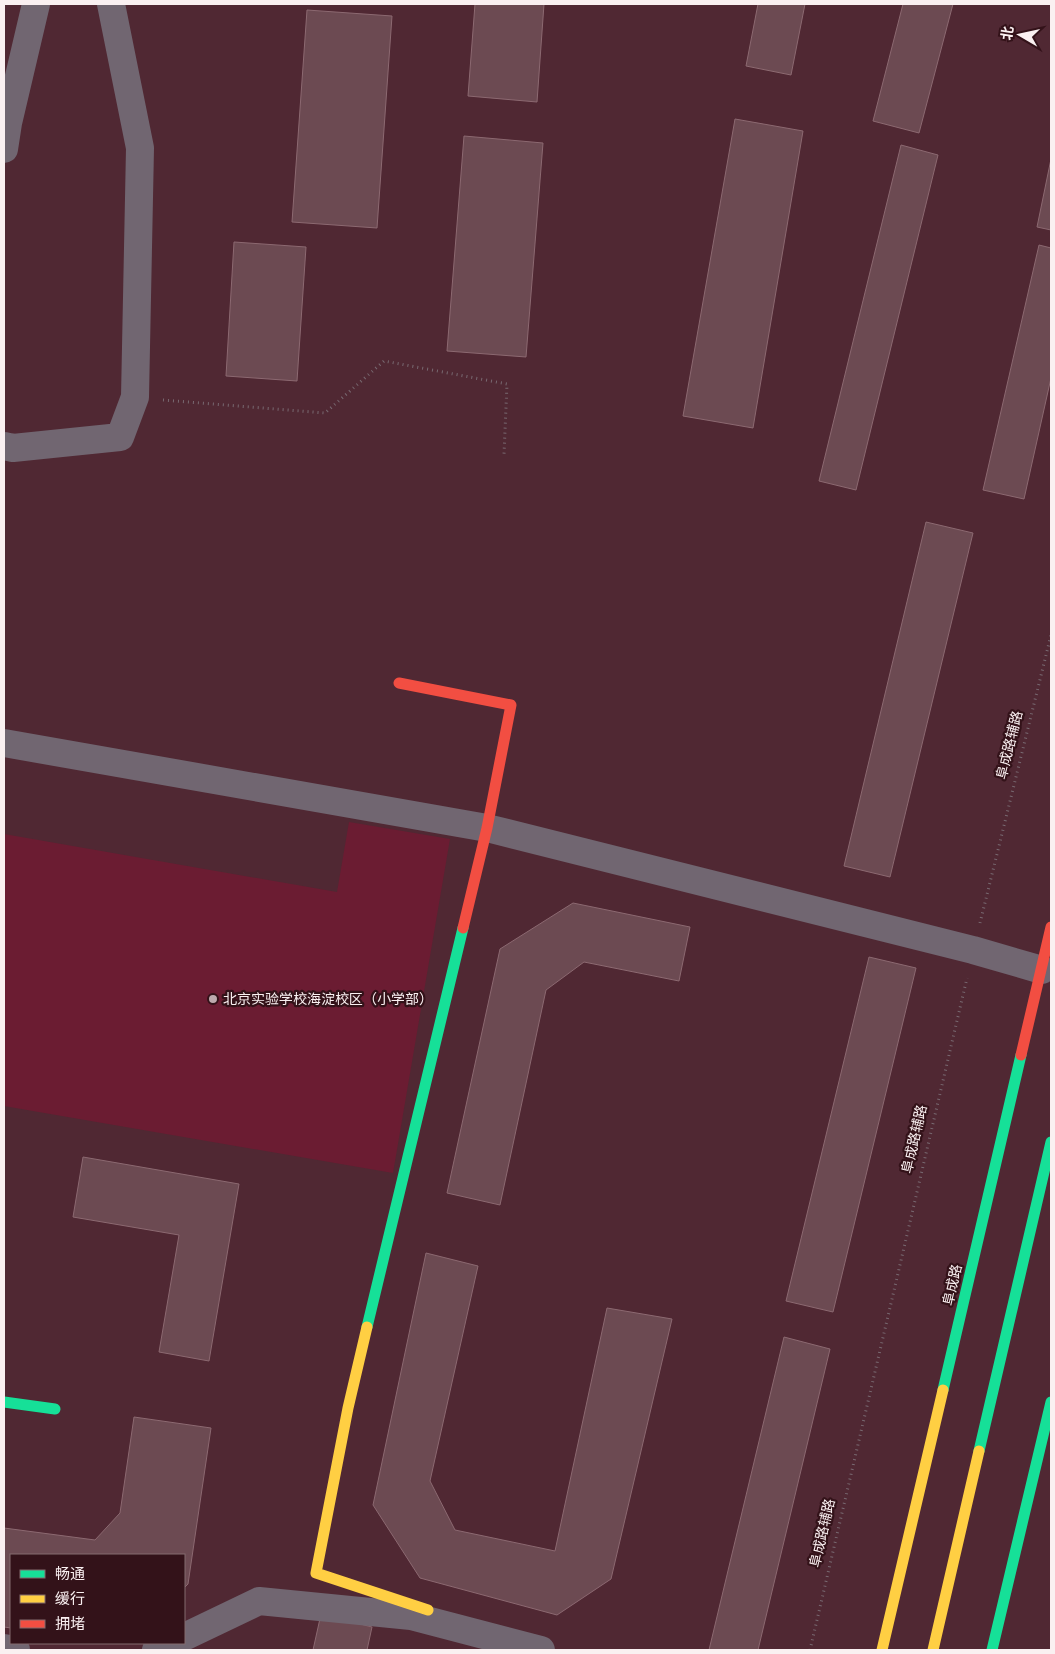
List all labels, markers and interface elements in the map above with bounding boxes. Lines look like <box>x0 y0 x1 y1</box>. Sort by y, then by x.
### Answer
north arrow <box>995 10 1045 60</box>
text: 北 <box>997 25 1019 42</box>
street label: 阜成路辅路 <box>992 709 1028 782</box>
place label: 北京实验学校海淀校区（小学部） <box>223 990 433 1010</box>
marker: 北京实验学校海淀校区（小学部） <box>207 993 219 1005</box>
street label: 阜成路辅路 <box>897 1103 933 1176</box>
street label: 阜成路 <box>939 1263 967 1308</box>
street label: 阜成路辅路 <box>805 1497 841 1570</box>
legend <box>10 1554 185 1644</box>
text: 畅通 <box>55 1564 85 1585</box>
text: 缓行 <box>55 1589 85 1610</box>
text: 拥堵 <box>55 1614 85 1635</box>

